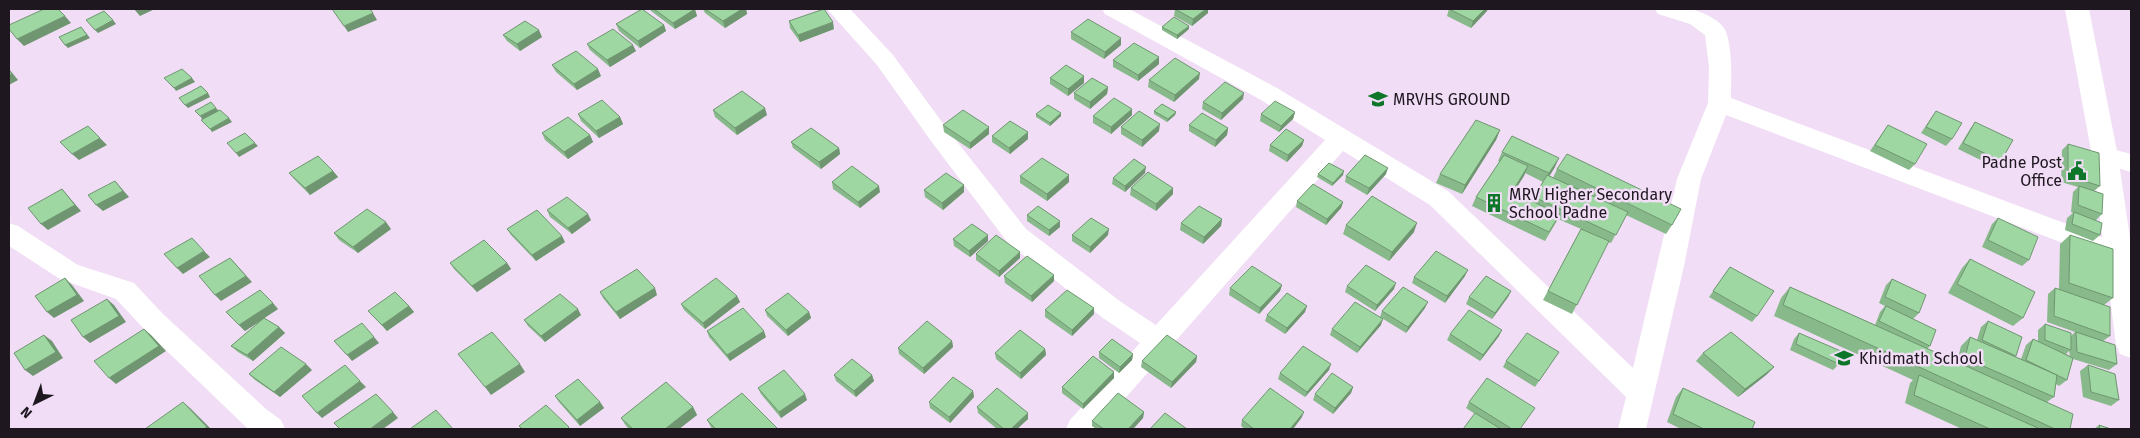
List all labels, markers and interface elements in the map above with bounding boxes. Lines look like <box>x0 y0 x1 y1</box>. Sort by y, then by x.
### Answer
school or university icon: MRVHS GROUND <box>1367 88 1389 110</box>
place label: MRVHS GROUND <box>1393 90 1510 109</box>
place label: Padne Post Office <box>1982 153 2062 190</box>
public building icon: Padne Post Office <box>2066 160 2088 182</box>
place label: MRV Higher Secondary School Padne <box>1509 185 1672 222</box>
building icon: MRV Higher Secondary School Padne <box>1483 192 1505 214</box>
school or university icon: Khidmath School <box>1833 347 1855 369</box>
place label: Khidmath School <box>1859 349 1983 368</box>
north arrow <box>10 378 60 428</box>
text: N <box>17 403 36 422</box>

